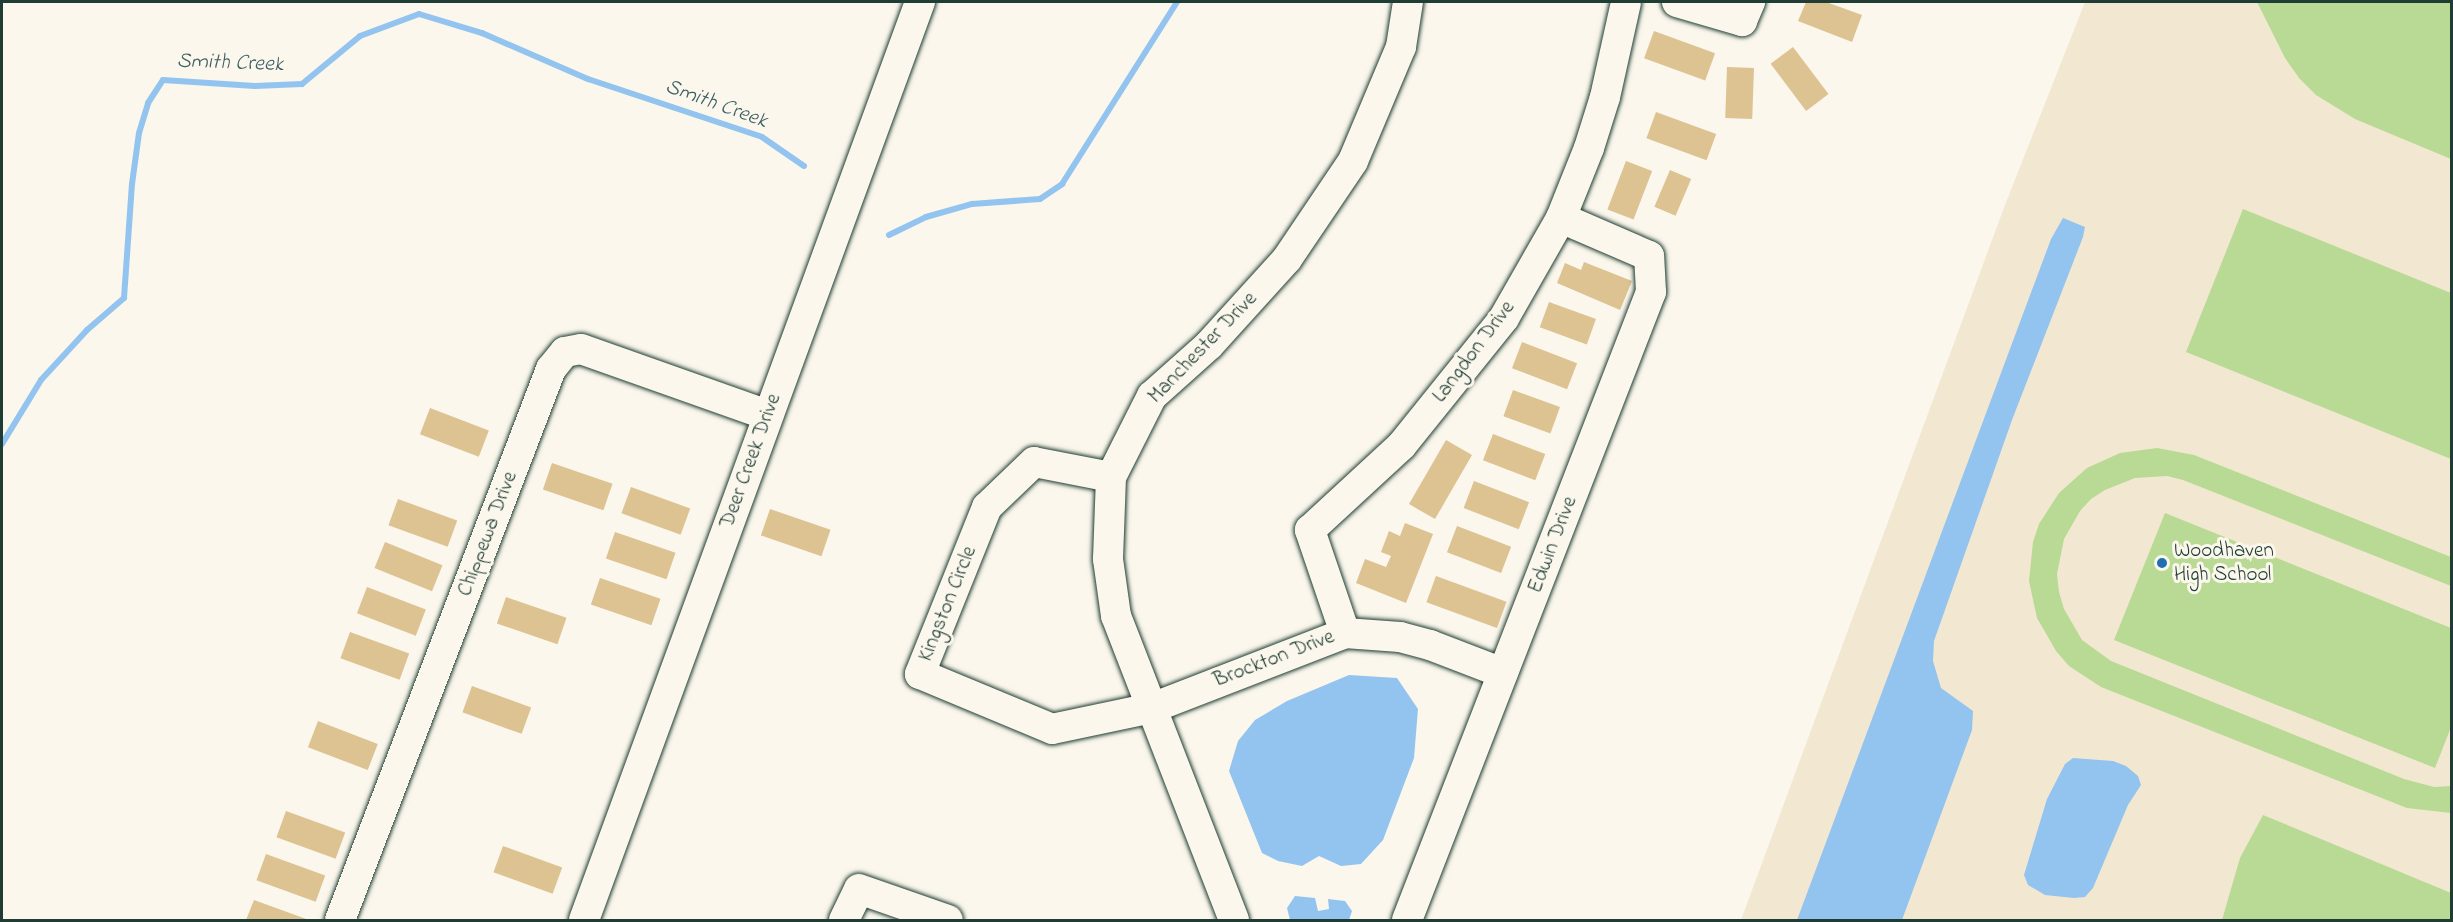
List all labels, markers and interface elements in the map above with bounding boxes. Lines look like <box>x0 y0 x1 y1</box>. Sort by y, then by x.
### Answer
water label: Smith Creek <box>176 49 284 79</box>
water label: Smith Creek <box>661 74 771 136</box>
street label: Manchester Drive <box>1143 287 1263 409</box>
street label: Langdon Drive <box>1428 296 1520 408</box>
street label: Deer Creek Drive <box>715 390 787 532</box>
street label: Chippewa Drive <box>453 468 523 600</box>
street label: Edwin Drive <box>1523 493 1583 597</box>
place label: Woodhaven High School <box>2174 538 2274 588</box>
street label: Kingston Circle <box>913 543 983 665</box>
marker: Woodhaven High School <box>2155 556 2169 570</box>
street label: Brockton Drive <box>1210 624 1338 694</box>

